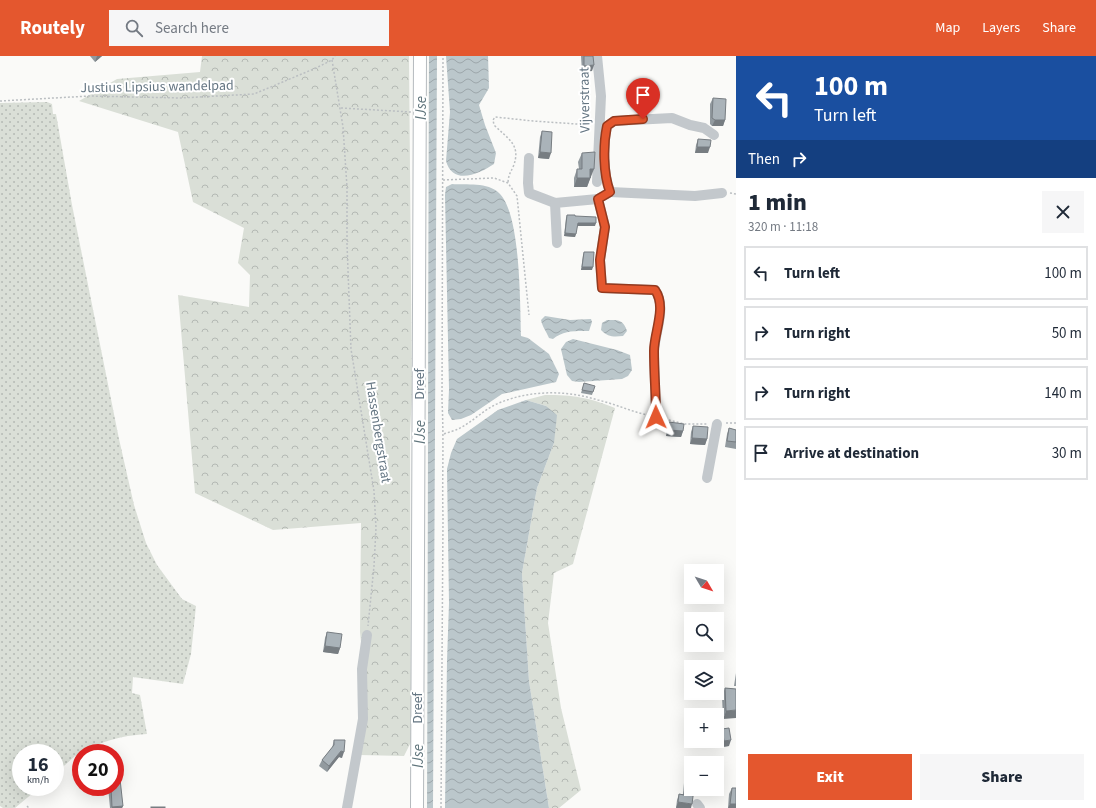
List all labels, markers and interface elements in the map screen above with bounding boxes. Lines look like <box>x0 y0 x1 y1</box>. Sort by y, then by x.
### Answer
search box <box>109 10 389 46</box>
text: Routely <box>20 15 85 42</box>
icon: search <box>123 17 145 39</box>
text: Search here <box>155 18 229 39</box>
text: Map <box>935 18 960 38</box>
text: Layers <box>982 18 1020 38</box>
text: Share <box>1042 18 1076 38</box>
text: 100 m <box>814 66 888 106</box>
street label: Vijverstraat <box>574 67 596 133</box>
icon: left <box>748 72 800 124</box>
street label: Justius Lipsius wandelpad <box>80 76 234 98</box>
pin <box>626 78 660 119</box>
icon: arrive <box>632 84 654 106</box>
water label: IJse <box>411 96 432 120</box>
text: Turn left <box>814 103 876 128</box>
icon: right <box>788 148 810 170</box>
text: Then <box>748 149 780 170</box>
text: 1 min <box>748 185 807 220</box>
button: close <box>1042 191 1084 233</box>
text: 320 m · 11:18 <box>748 218 818 236</box>
icon: left <box>750 262 772 284</box>
text: Turn left <box>784 263 840 284</box>
text: 100 m <box>1044 263 1082 284</box>
icon: right <box>750 322 772 344</box>
text: Turn right <box>784 323 850 344</box>
text: 50 m <box>1052 323 1082 344</box>
street label: Dreef <box>410 367 430 400</box>
street label: Hassenbergstraat <box>360 380 396 485</box>
icon: right <box>750 382 772 404</box>
text: Turn right <box>784 383 850 404</box>
text: 140 m <box>1044 383 1082 404</box>
position arrow <box>635 396 677 438</box>
water label: IJse <box>410 420 431 444</box>
icon: arrive <box>750 442 772 464</box>
text: Arrive at destination <box>784 443 919 464</box>
text: 30 m <box>1052 443 1082 464</box>
north arrow <box>684 564 724 604</box>
map controls <box>684 564 724 796</box>
button: search <box>684 612 724 652</box>
button: layers <box>684 660 724 700</box>
street label: Dreef <box>408 691 428 724</box>
button: + <box>684 708 724 748</box>
speed limit sign: 20 <box>72 744 124 796</box>
water label: IJse <box>408 744 429 768</box>
text: 16 <box>27 751 49 779</box>
button: Exit <box>748 754 912 800</box>
button: Share <box>920 754 1084 800</box>
button: − <box>684 756 724 796</box>
text: km/h <box>27 773 49 787</box>

